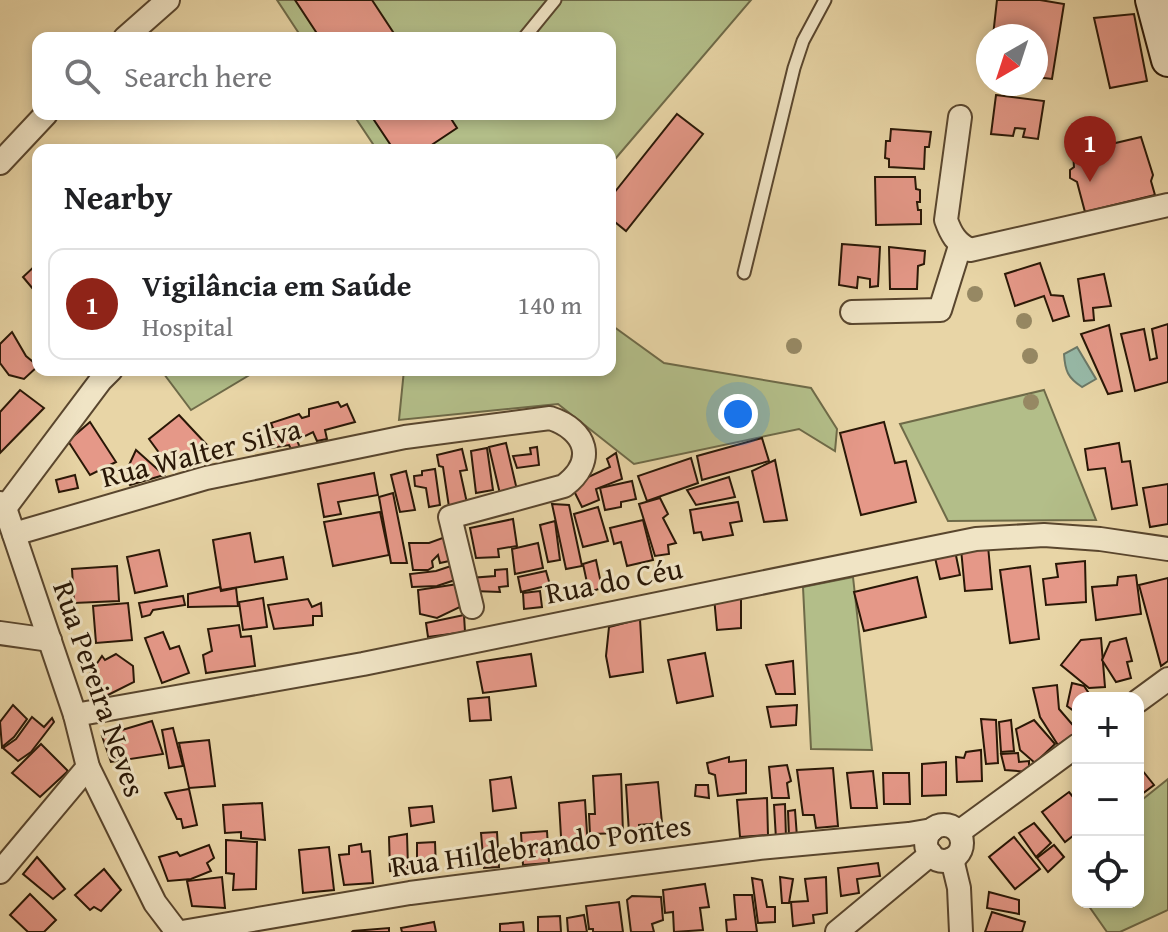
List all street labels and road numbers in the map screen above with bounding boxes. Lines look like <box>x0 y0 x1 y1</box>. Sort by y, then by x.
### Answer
street label: Rua Walter Silva <box>96 406 305 498</box>
street label: Rua do Céu <box>541 545 687 615</box>
street label: Rua Pereira Neves <box>42 575 157 803</box>
street label: Rua Hildebrando Pontes <box>388 802 694 888</box>

